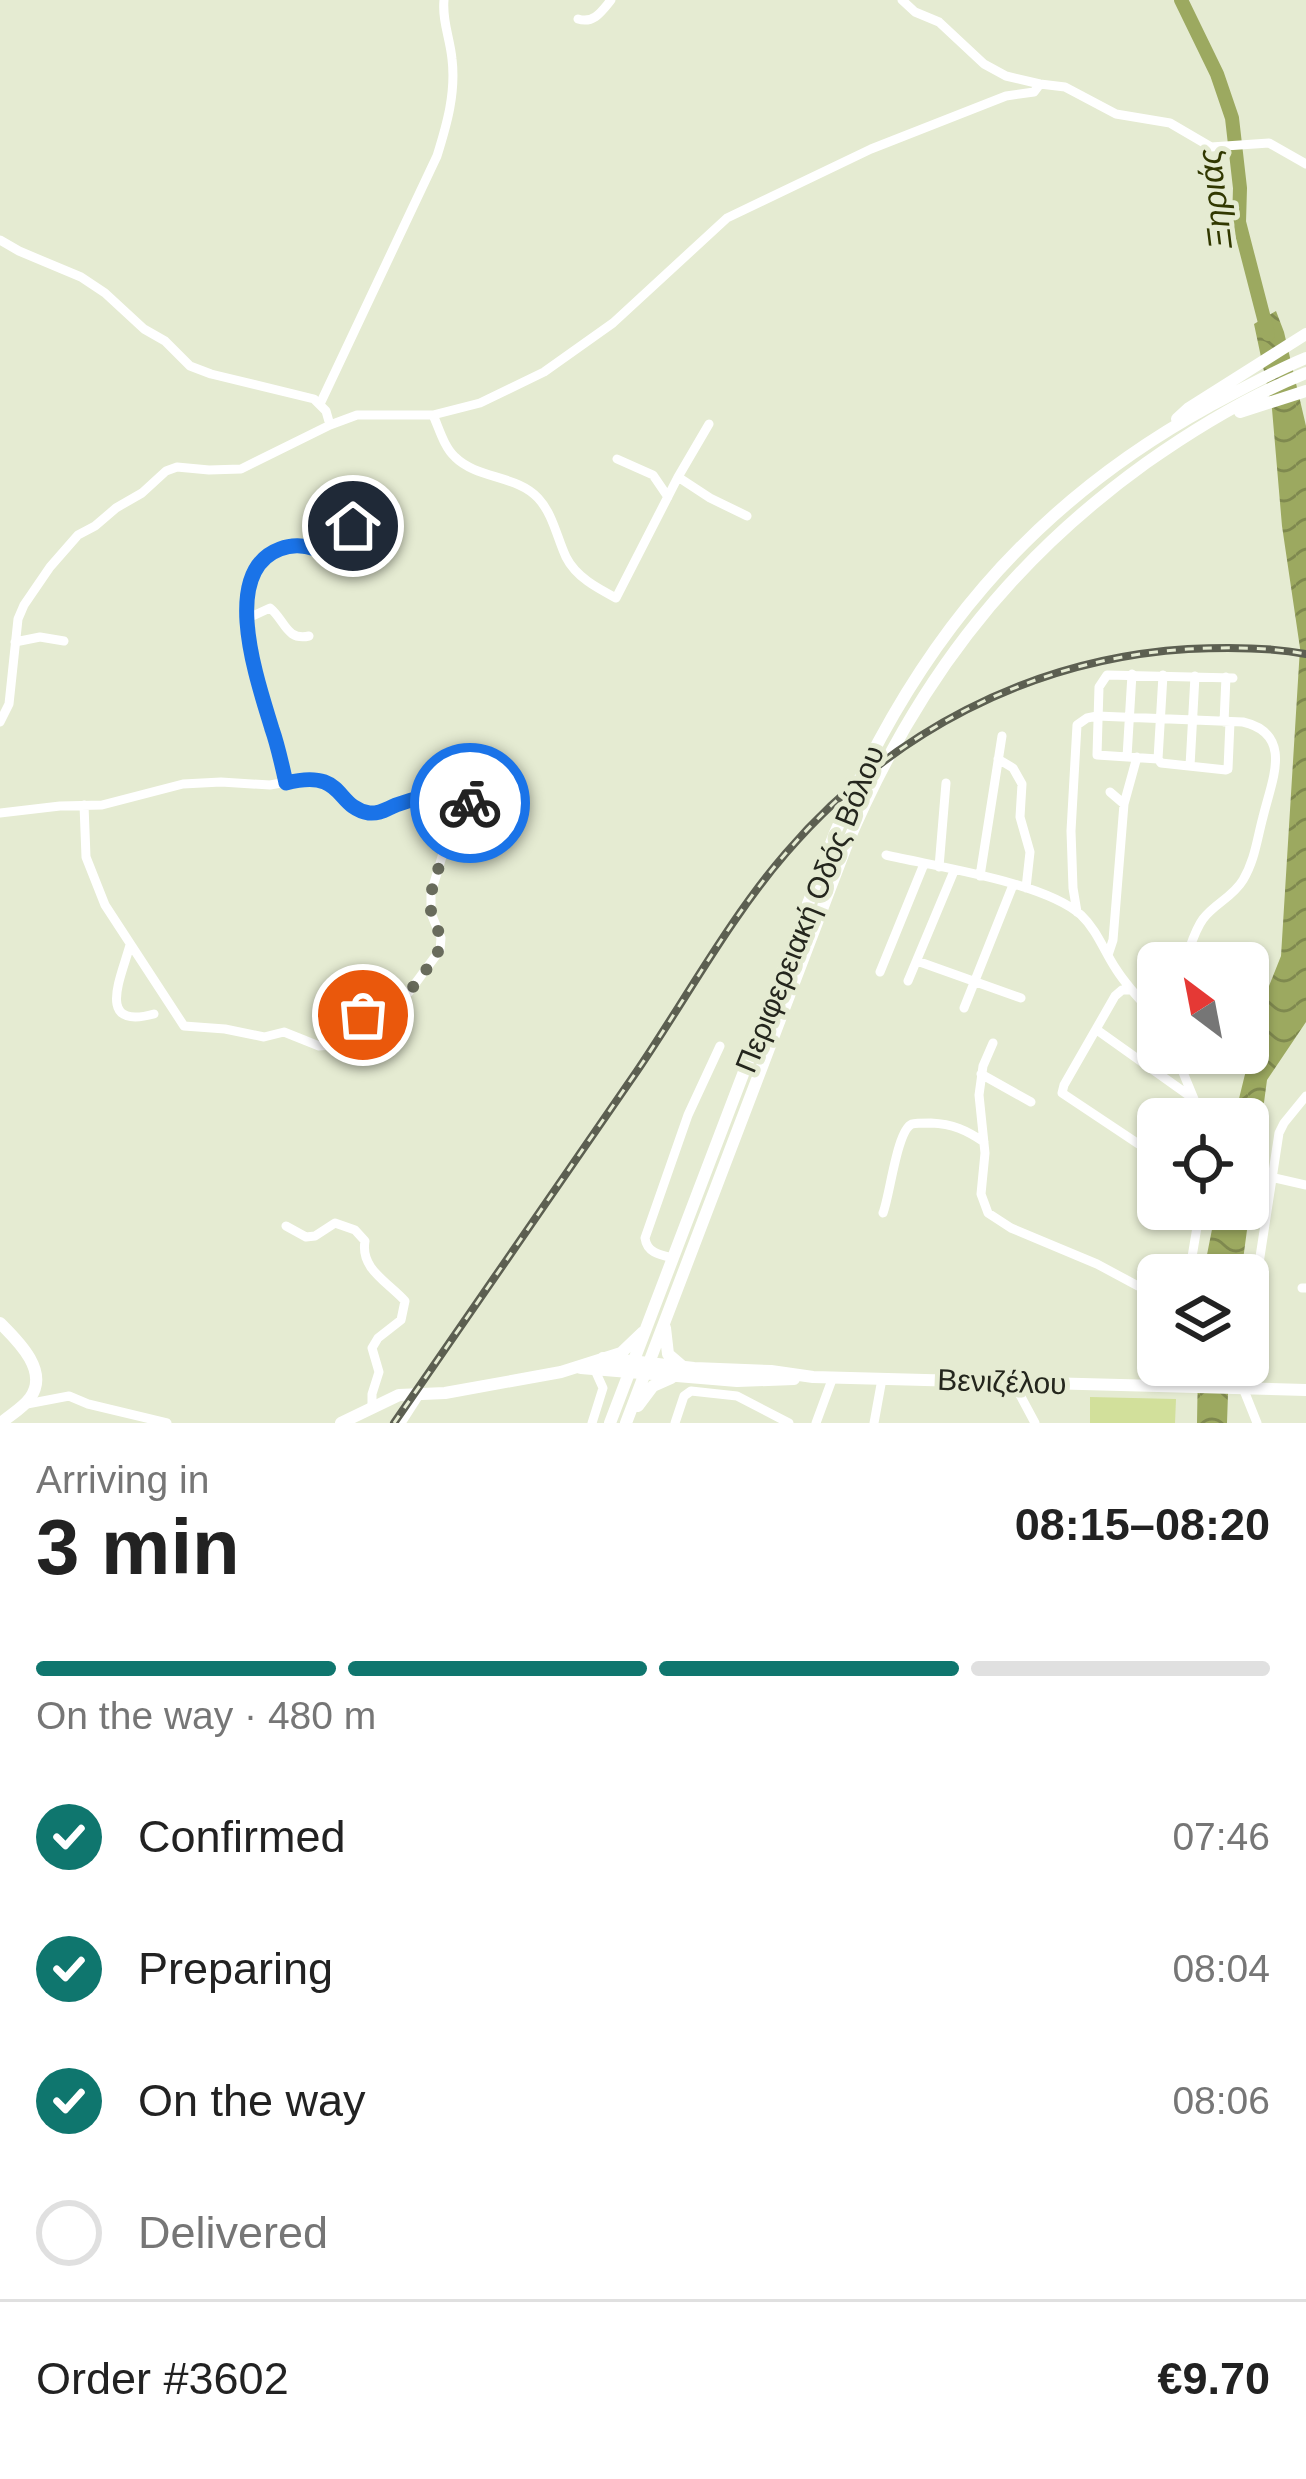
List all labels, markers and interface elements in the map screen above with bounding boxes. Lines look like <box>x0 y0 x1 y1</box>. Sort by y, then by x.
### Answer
water label: Ξηριάς <box>1190 147 1239 252</box>
pin <box>302 475 404 577</box>
icon: home <box>320 493 386 559</box>
street label: Περιφερειακή Οδός Βόλου <box>729 741 890 1077</box>
courier <box>410 743 530 863</box>
icon: bike <box>437 770 503 836</box>
north arrow <box>1137 942 1269 1074</box>
map controls <box>1137 942 1269 1386</box>
pin <box>312 964 414 1066</box>
icon: bag <box>330 982 396 1048</box>
button: locate <box>1137 1098 1269 1230</box>
button: layers <box>1137 1254 1269 1386</box>
street label: Βενιζέλου <box>937 1363 1067 1400</box>
text: Arriving in <box>36 1458 209 1501</box>
text: 08:15–08:20 <box>1015 1499 1270 1550</box>
text: 3 min <box>36 1503 240 1591</box>
text: On the way · 480 m <box>36 1694 376 1737</box>
icon: check <box>36 1804 102 1870</box>
text: Confirmed <box>138 1811 346 1862</box>
text: 07:46 <box>1172 1815 1270 1858</box>
icon: check <box>36 1936 102 2002</box>
text: Preparing <box>138 1943 333 1994</box>
text: 08:04 <box>1172 1947 1270 1990</box>
icon: check <box>36 2068 102 2134</box>
text: On the way <box>138 2075 366 2126</box>
text: 08:06 <box>1172 2079 1270 2122</box>
text: Delivered <box>138 2207 328 2258</box>
text: Order #3602 <box>36 2353 289 2404</box>
text: €9.70 <box>1157 2353 1270 2404</box>

